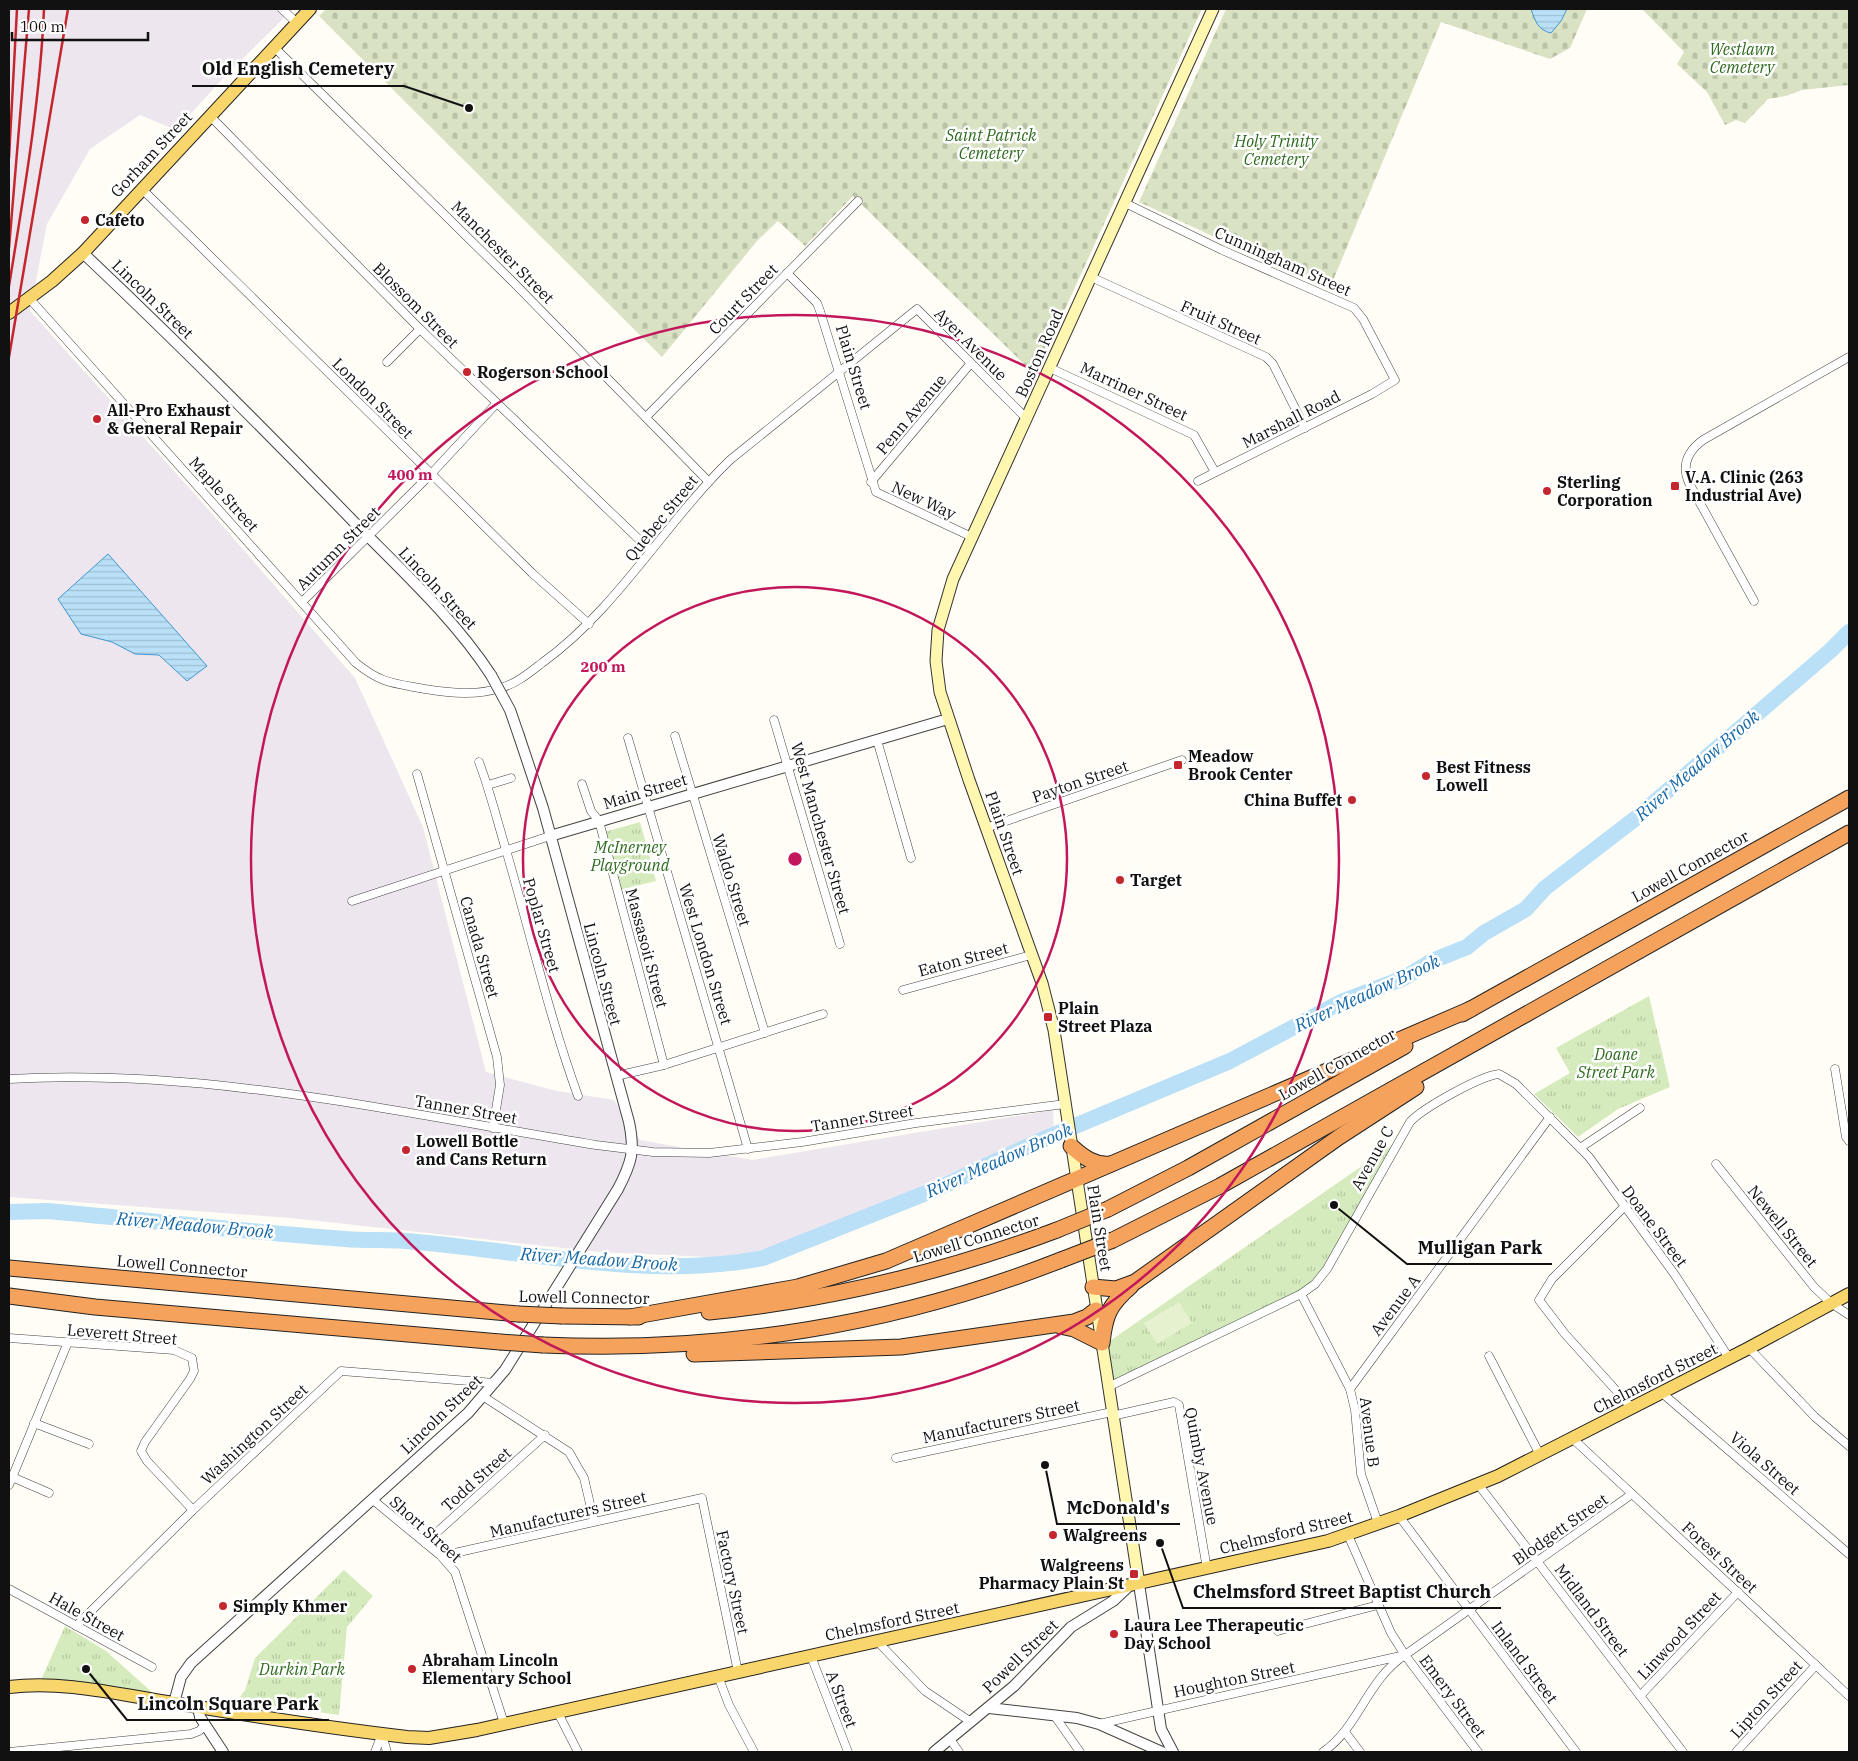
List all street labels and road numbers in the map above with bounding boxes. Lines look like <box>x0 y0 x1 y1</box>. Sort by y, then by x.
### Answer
street label: Gorham Street <box>106 107 196 201</box>
street label: Manchester Street <box>447 196 559 308</box>
street label: Cunningham Street <box>1212 222 1355 300</box>
street label: Lincoln Street <box>108 255 198 343</box>
street label: Blossom Street <box>369 258 463 352</box>
street label: Court Street <box>704 259 782 339</box>
street label: Fruit Street <box>1178 295 1265 349</box>
street label: Ayer Avenue <box>930 303 1012 385</box>
street label: Boston Road <box>1011 306 1067 400</box>
street label: Plain Street <box>832 322 876 412</box>
street label: London Street <box>328 353 418 443</box>
street label: Marriner Street <box>1077 357 1191 425</box>
street label: Penn Avenue <box>872 370 950 458</box>
street label: Marshall Road <box>1238 386 1344 452</box>
street label: Maple Street <box>185 452 263 536</box>
street label: Quebec Street <box>620 471 702 565</box>
street label: New Way <box>889 476 960 524</box>
street label: Autumn Street <box>292 502 384 594</box>
street label: Lincoln Street <box>395 543 482 634</box>
street label: West Manchester Street <box>787 740 855 917</box>
street label: Payton Street <box>1029 755 1131 807</box>
street label: Main Street <box>601 769 690 813</box>
street label: Plain Street <box>981 788 1029 878</box>
street label: Lowell Connector <box>1628 826 1752 906</box>
street label: Waldo Street <box>708 831 756 929</box>
street label: Poplar Street <box>519 875 565 975</box>
street label: West London Street <box>675 881 737 1027</box>
street label: Massasoit Street <box>621 886 673 1010</box>
street label: Canada Street <box>456 894 504 1001</box>
street label: Lincoln Street <box>580 920 626 1028</box>
street label: Eaton Street <box>916 937 1011 981</box>
street label: Lowell Connector <box>1275 1024 1399 1104</box>
street label: Tanner Street <box>413 1090 519 1128</box>
street label: Tanner Street <box>809 1100 915 1136</box>
street label: Avenue C <box>1346 1122 1398 1194</box>
street label: Doane Street <box>1618 1181 1692 1271</box>
street label: Newell Street <box>1744 1181 1822 1271</box>
street label: Plain Street <box>1083 1183 1117 1273</box>
street label: Lowell Connector <box>910 1209 1042 1267</box>
street label: Lowell Connector <box>116 1250 248 1282</box>
street label: Avenue A <box>1366 1271 1424 1339</box>
street label: Lowell Connector <box>518 1286 650 1308</box>
street label: Leverett Street <box>66 1319 178 1349</box>
street label: Chelmsford Street <box>1590 1338 1721 1418</box>
street label: Lincoln Street <box>396 1370 486 1458</box>
street label: Washington Street <box>197 1379 312 1489</box>
street label: Manufacturers Street <box>921 1395 1082 1447</box>
street label: Avenue B <box>1356 1396 1384 1468</box>
street label: Quimby Avenue <box>1181 1405 1223 1527</box>
street label: Viola Street <box>1726 1427 1804 1499</box>
street label: Todd Street <box>437 1442 515 1516</box>
street label: Manufacturers Street <box>488 1486 649 1542</box>
street label: Blodgett Street <box>1509 1489 1612 1569</box>
street label: Short Street <box>386 1491 466 1567</box>
street label: Chelmsford Street <box>1217 1506 1355 1558</box>
street label: Forest Street <box>1678 1517 1762 1597</box>
street label: Factory Street <box>712 1528 754 1636</box>
street label: Midland Street <box>1551 1560 1634 1661</box>
street label: Linwood Street <box>1633 1586 1725 1683</box>
street label: Hale Street <box>46 1587 129 1645</box>
street label: Chelmsford Street <box>823 1597 961 1645</box>
street label: Powell Street <box>978 1615 1062 1697</box>
street label: Inland Street <box>1488 1617 1563 1707</box>
street label: Emery Street <box>1415 1651 1491 1742</box>
street label: Houghton Street <box>1171 1656 1297 1702</box>
street label: Lipton Street <box>1726 1656 1806 1742</box>
street label: A Street <box>822 1668 862 1731</box>

